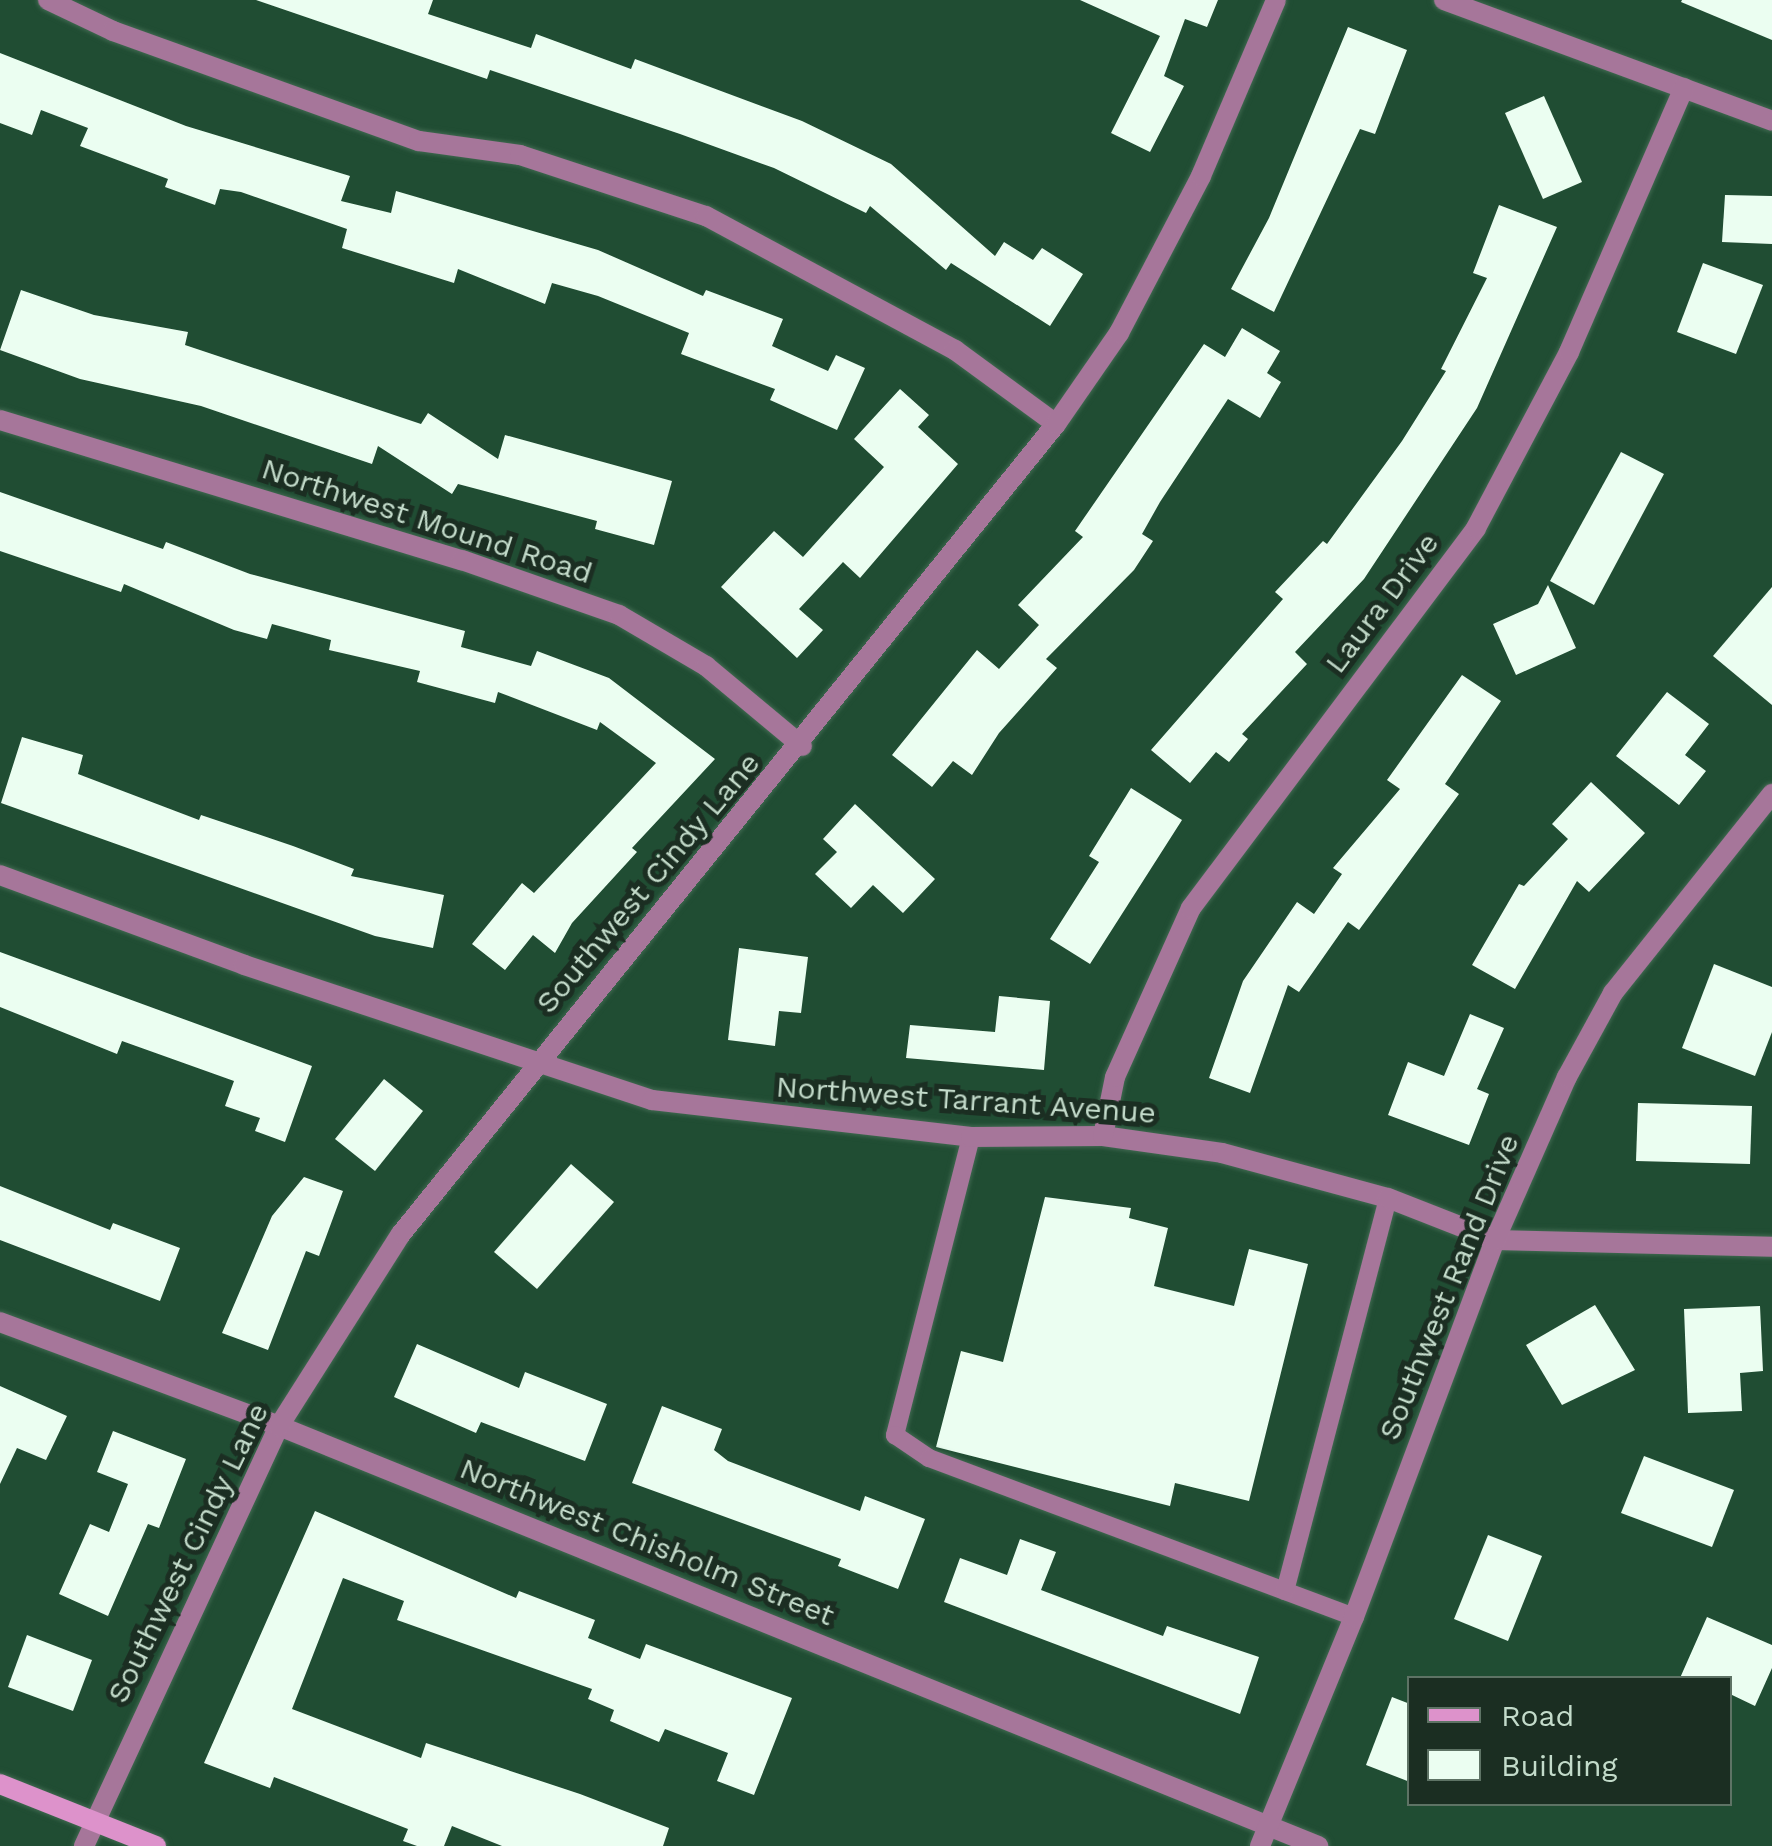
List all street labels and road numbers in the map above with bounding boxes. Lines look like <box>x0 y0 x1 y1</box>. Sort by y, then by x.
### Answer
street label: Northwest Mound Road <box>257 451 597 591</box>
street label: Laura Drive <box>1317 525 1447 681</box>
street label: Southwest Cindy Lane <box>528 745 768 1021</box>
street label: Northwest Tarrant Avenue <box>774 1069 1158 1131</box>
street label: Southwest Rand Drive <box>1371 1129 1527 1445</box>
street label: Southwest Cindy Lane <box>100 1397 276 1709</box>
street label: Northwest Chisholm Street <box>455 1450 839 1634</box>

